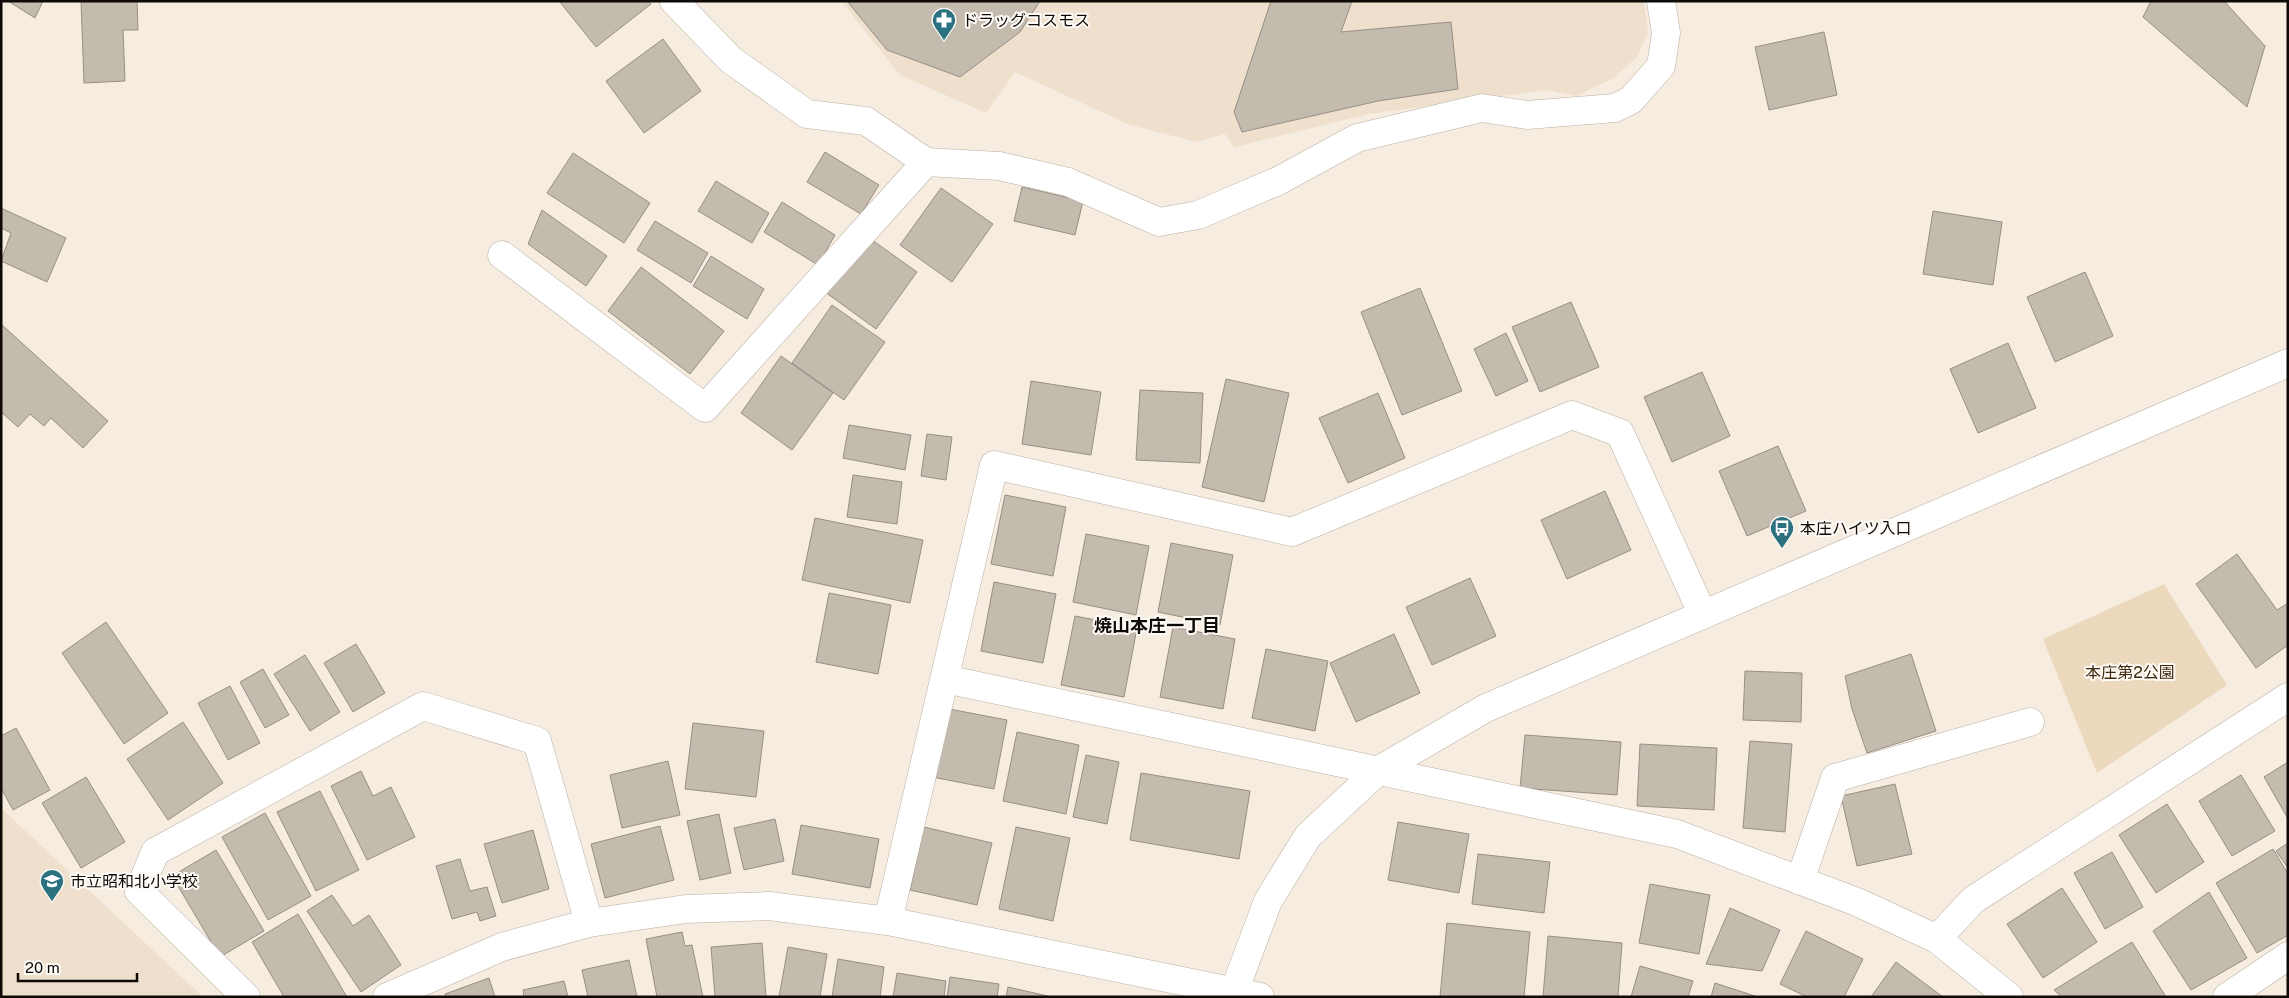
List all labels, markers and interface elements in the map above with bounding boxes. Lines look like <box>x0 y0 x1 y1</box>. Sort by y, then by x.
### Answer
pharmacy icon: ドラッグコスモス <box>931 7 957 41</box>
place label: ドラッグコスモス <box>962 11 1090 30</box>
bus stop icon: 本庄ハイツ入口 <box>1769 515 1795 549</box>
place label: 本庄ハイツ入口 <box>1800 519 1912 538</box>
district label: 焼山本庄一丁目 <box>1094 615 1220 636</box>
park label: 本庄第2公園 <box>2085 663 2175 682</box>
school or university icon: 市立昭和北小学校 <box>39 868 65 902</box>
place label: 市立昭和北小学校 <box>70 872 198 891</box>
scale bar <box>18 950 136 982</box>
text: 20 m <box>25 959 60 976</box>

